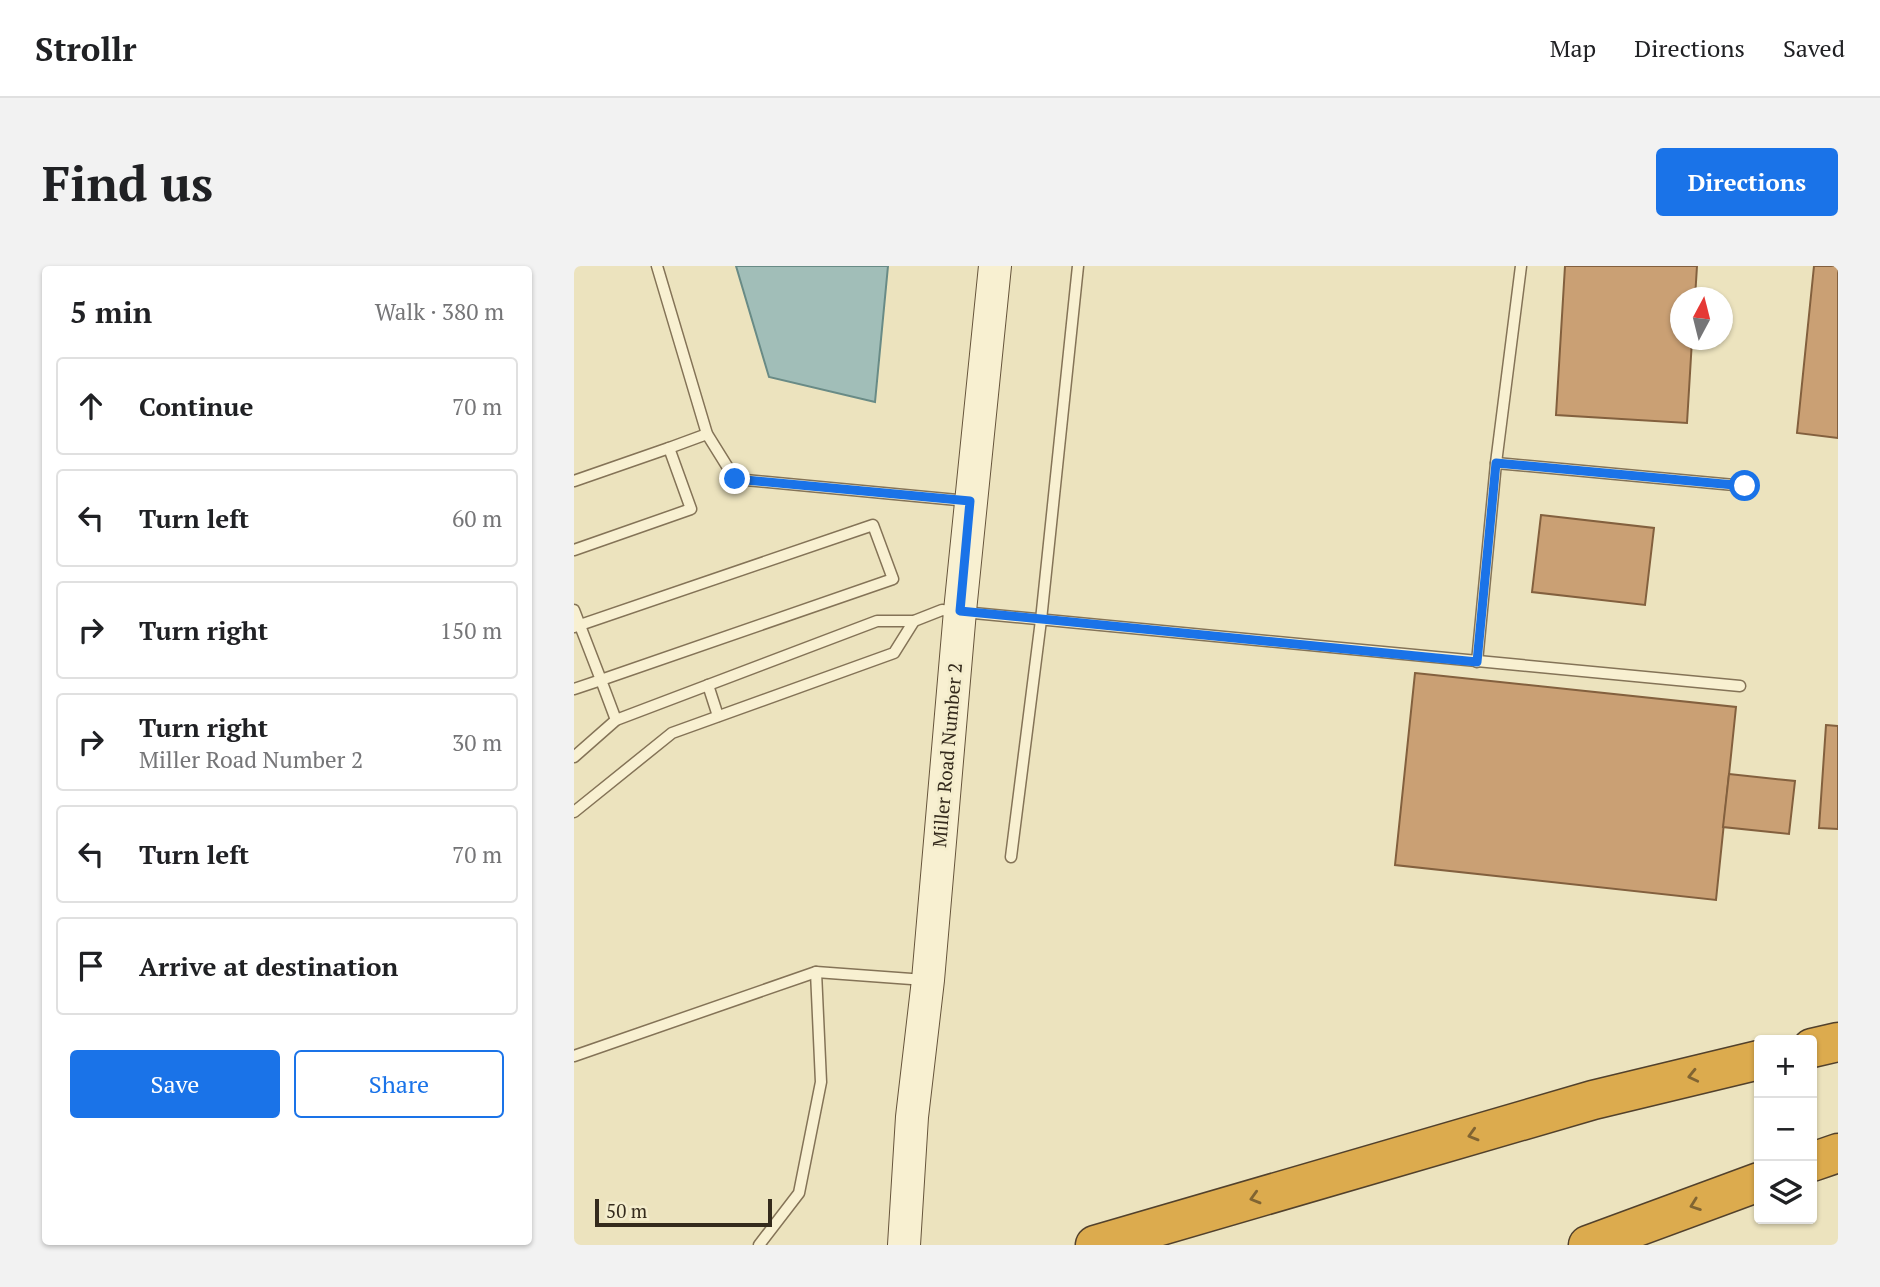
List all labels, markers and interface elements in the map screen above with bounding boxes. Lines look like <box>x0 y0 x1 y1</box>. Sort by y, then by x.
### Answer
text: Strollr <box>35 27 137 70</box>
text: Map <box>1550 32 1596 64</box>
text: Directions <box>1634 32 1745 64</box>
text: Saved <box>1783 32 1845 64</box>
button: Directions <box>1656 148 1838 216</box>
text: Find us <box>42 150 213 215</box>
north arrow <box>1670 287 1733 350</box>
text: 5 min <box>70 292 152 332</box>
text: Walk · 380 m <box>375 296 504 327</box>
icon: ahead <box>72 387 110 425</box>
text: Continue <box>139 389 253 423</box>
text: 70 m <box>452 391 502 422</box>
route end <box>719 463 750 494</box>
route start <box>1729 470 1760 501</box>
icon: left <box>72 499 110 537</box>
text: Turn left <box>139 501 249 535</box>
text: 60 m <box>452 503 502 534</box>
icon: right <box>72 611 110 649</box>
text: Turn right <box>139 613 268 647</box>
text: 150 m <box>440 615 502 646</box>
street label: Miller Road Number 2 <box>926 662 967 848</box>
text: Turn right <box>139 710 268 744</box>
icon: right <box>72 723 110 761</box>
text: 30 m <box>452 727 502 758</box>
text: Miller Road Number 2 <box>139 744 363 775</box>
icon: left <box>72 835 110 873</box>
text: Turn left <box>139 837 249 871</box>
text: 70 m <box>452 839 502 870</box>
icon: arrive <box>72 947 110 985</box>
text: Arrive at destination <box>139 949 398 983</box>
map controls <box>1754 1035 1817 1224</box>
button: + <box>1754 1035 1817 1098</box>
button: Save <box>70 1050 280 1118</box>
button: Share <box>294 1050 504 1118</box>
one-way arrow <box>1687 1068 1699 1082</box>
button: − <box>1754 1098 1817 1161</box>
one-way arrow <box>1467 1126 1479 1141</box>
button: layers <box>1754 1161 1817 1224</box>
one-way arrow <box>1249 1190 1261 1205</box>
scale bar <box>595 1196 772 1228</box>
one-way arrow <box>1690 1197 1702 1211</box>
text: 50 m <box>606 1198 647 1223</box>

